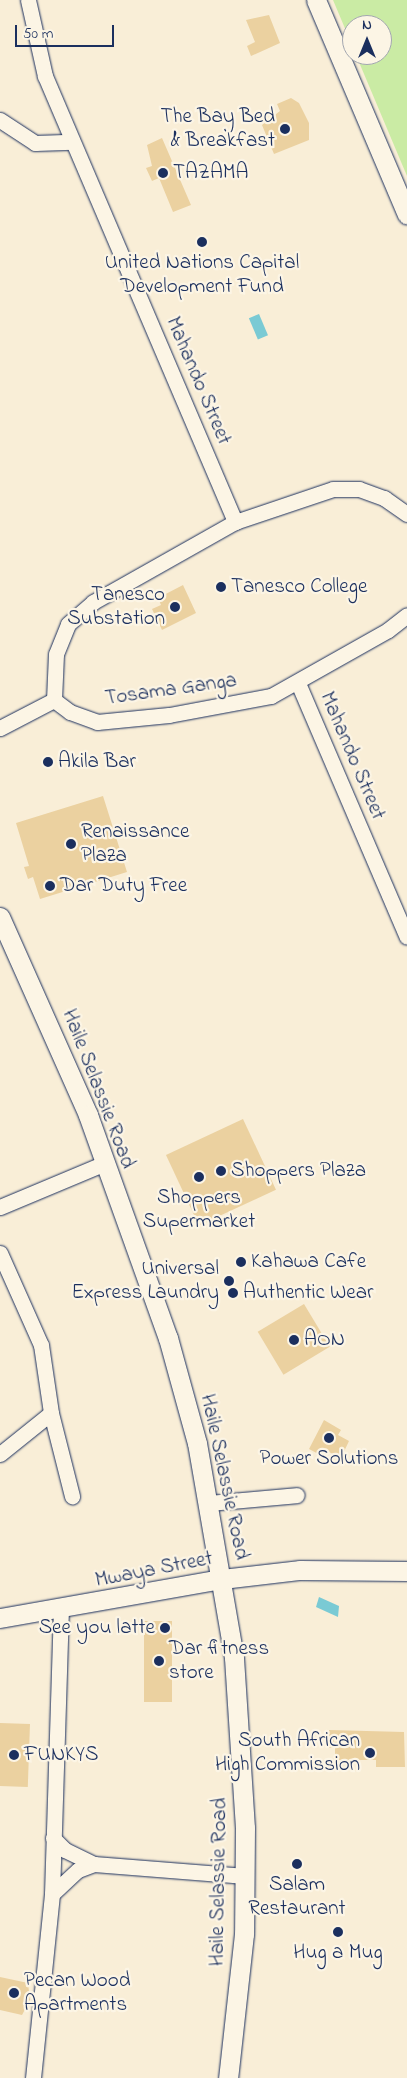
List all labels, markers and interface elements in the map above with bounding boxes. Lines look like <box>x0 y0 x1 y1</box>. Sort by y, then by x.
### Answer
scale bar <box>18 15 116 47</box>
north arrow <box>342 15 392 65</box>
text: N <box>362 15 372 36</box>
text: 50 m <box>23 23 53 45</box>
place label: The Bay Bed & Breakfast <box>161 104 275 154</box>
marker: The Bay Bed & Breakfast <box>279 123 291 135</box>
place label: TAZAMA <box>173 160 249 186</box>
marker: TAZAMA <box>157 167 169 179</box>
marker: United Nations Capital Development Fund <box>196 236 208 248</box>
place label: United Nations Capital Development Fund <box>105 250 299 300</box>
street label: Mahando Street <box>160 313 236 449</box>
place label: Tanesco College <box>231 574 367 600</box>
marker: Tanesco College <box>215 581 227 593</box>
place label: Tanesco Substation <box>67 582 165 632</box>
marker: Tanesco Substation <box>169 601 181 613</box>
street label: Tosama Ganga <box>104 668 238 712</box>
street label: Mahando Street <box>314 688 390 824</box>
place label: Akila Bar <box>58 749 136 775</box>
marker: Akila Bar <box>42 756 54 768</box>
place label: Renaissance Plaza <box>81 819 189 869</box>
marker: Renaissance Plaza <box>65 838 77 850</box>
place label: Dar Duty Free <box>60 873 187 899</box>
marker: Dar Duty Free <box>44 880 56 892</box>
street label: Haile Selassie Road <box>56 1006 140 1172</box>
place label: Shoppers Plaza <box>231 1158 366 1184</box>
marker: Shoppers Plaza <box>215 1165 227 1177</box>
marker: Shoppers Supermarket <box>193 1171 205 1183</box>
place label: Shoppers Supermarket <box>143 1185 255 1235</box>
place label: Kahawa Cafe <box>251 1249 366 1275</box>
place label: Universal Express Laundry <box>71 1256 219 1306</box>
marker: Kahawa Cafe <box>235 1256 247 1268</box>
marker: Universal Express Laundry <box>223 1275 235 1287</box>
place label: Authentic Wear <box>243 1280 374 1306</box>
marker: Authentic Wear <box>227 1287 239 1299</box>
place label: AON <box>304 1327 345 1353</box>
marker: AON <box>288 1334 300 1346</box>
street label: Haile Selassie Road <box>194 1392 254 1562</box>
marker: Power Solutions <box>323 1432 335 1444</box>
place label: Power Solutions <box>260 1446 398 1472</box>
street label: Mwaya Street <box>93 1546 215 1594</box>
place label: See you latte <box>39 1615 155 1641</box>
marker: See you latte <box>159 1622 171 1634</box>
place label: Dar fitness store <box>169 1636 269 1686</box>
marker: Dar fitness store <box>153 1655 165 1667</box>
place label: South African High Commission <box>215 1728 360 1778</box>
place label: FUNKYS <box>24 1742 98 1768</box>
marker: South African High Commission <box>364 1747 376 1759</box>
marker: FUNKYS <box>8 1749 20 1761</box>
street label: Haile Selassie Road <box>205 1797 233 1967</box>
marker: Salam Restaurant <box>291 1858 303 1870</box>
place label: Salam Restaurant <box>248 1872 346 1922</box>
marker: Hug a Mug <box>332 1926 344 1938</box>
place label: Hug a Mug <box>293 1940 383 1966</box>
place label: Pecan Wood Apartments <box>24 1968 130 2018</box>
marker: Pecan Wood Apartments <box>8 1987 20 1999</box>

